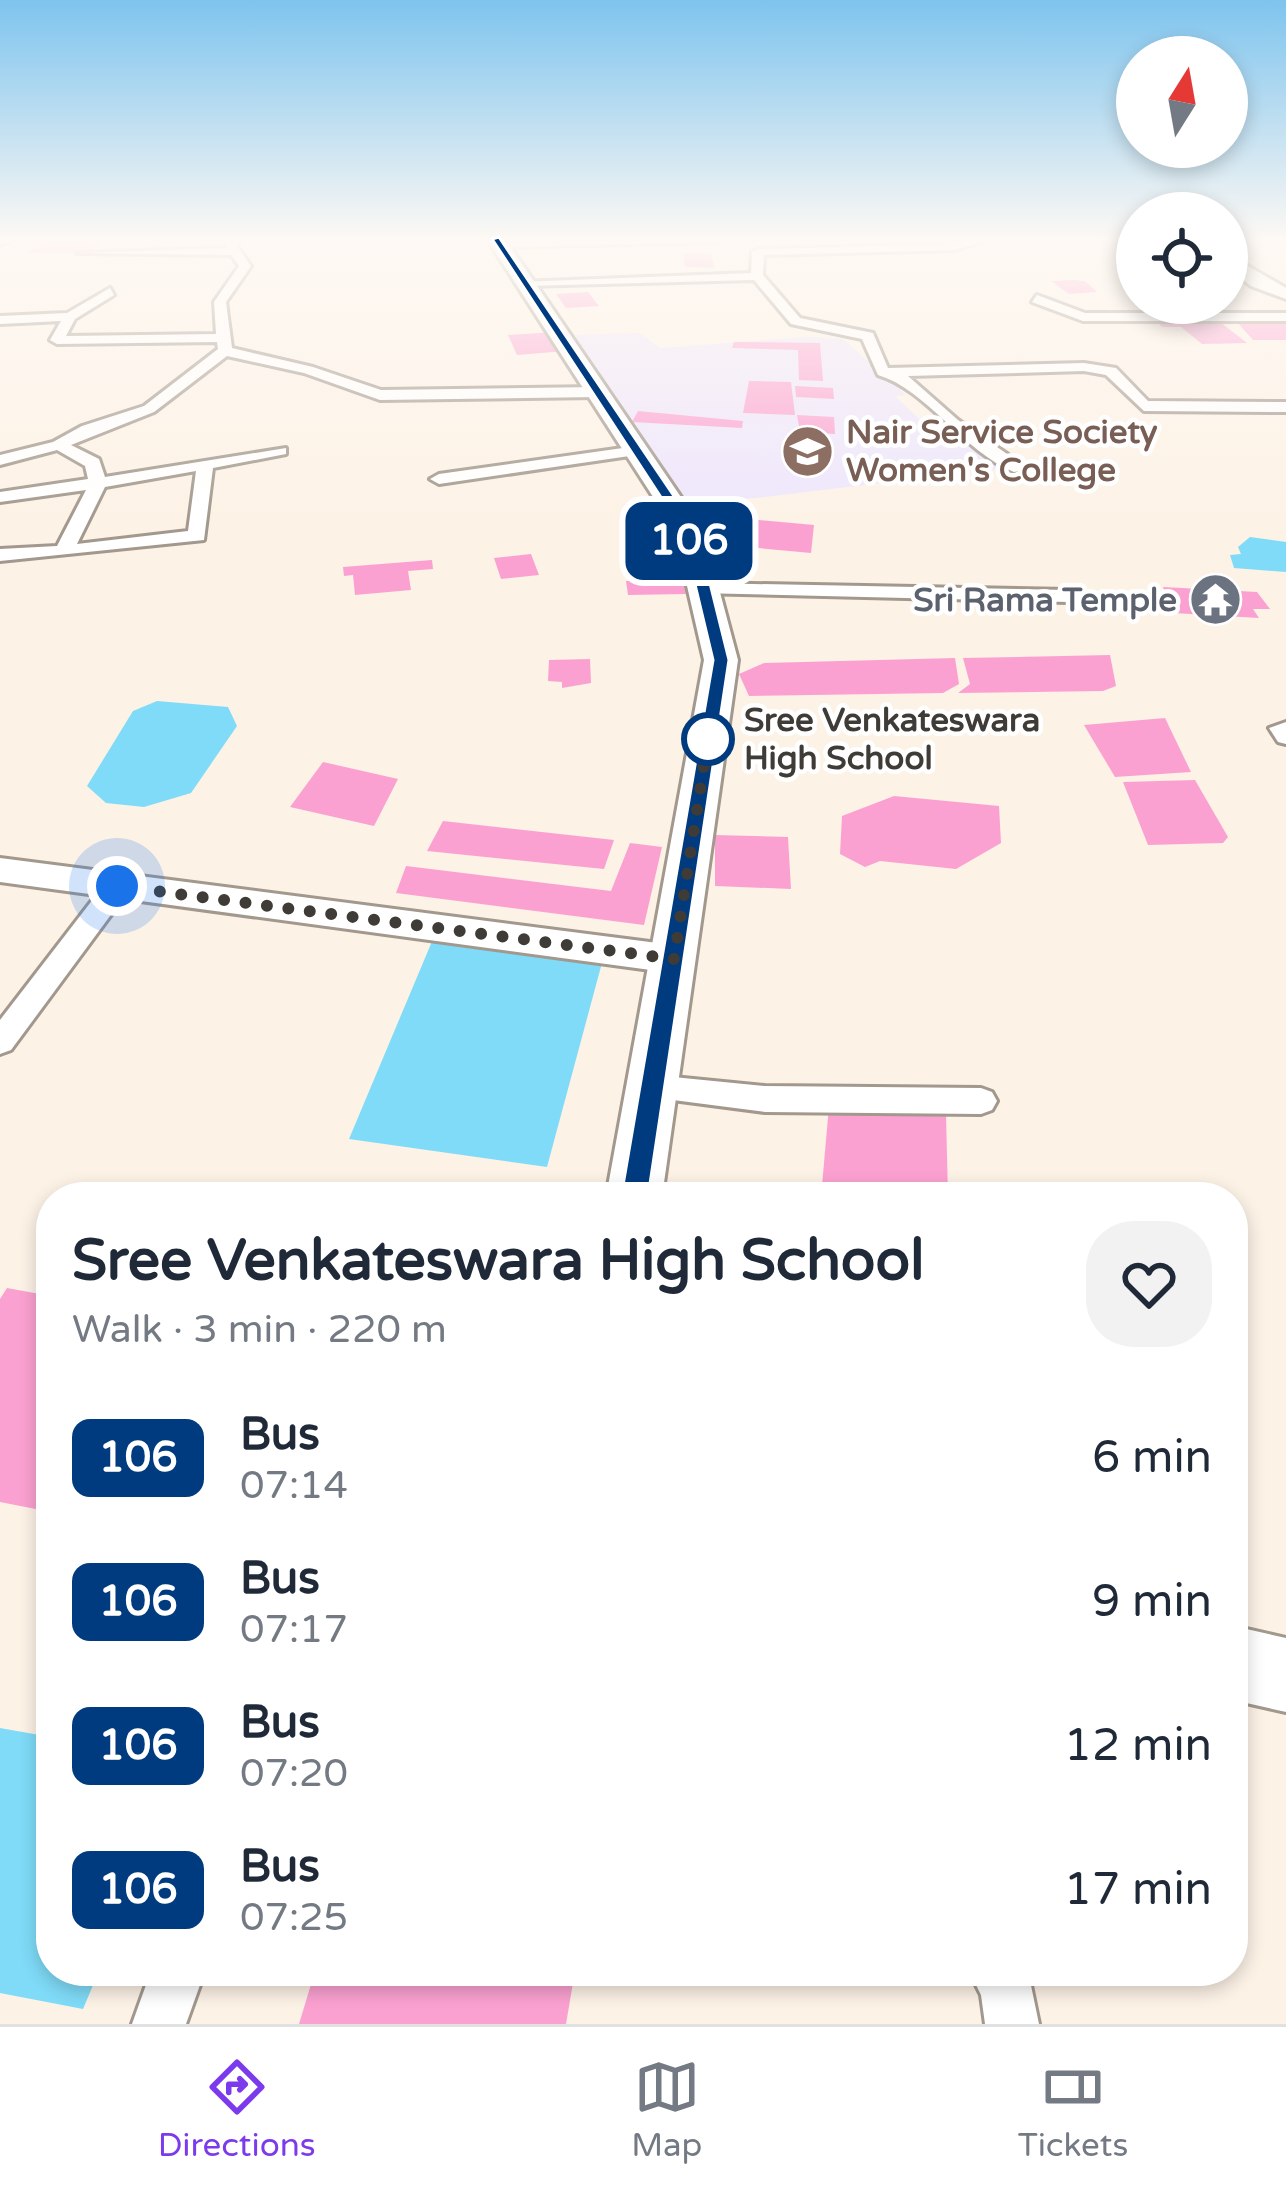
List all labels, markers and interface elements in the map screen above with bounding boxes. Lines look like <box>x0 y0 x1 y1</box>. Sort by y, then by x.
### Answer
north arrow <box>1116 36 1248 168</box>
map controls <box>1116 36 1248 324</box>
button: locate <box>1116 192 1248 324</box>
place label: Nair Service Society Women's College <box>846 413 1158 490</box>
school or university icon: Nair Service Society Women's College <box>779 423 835 479</box>
line badge: 106 <box>620 502 758 580</box>
text: 106 <box>649 515 729 566</box>
temple icon: Sri Rama Temple <box>1188 572 1244 628</box>
place label: Sri Rama Temple <box>913 581 1177 620</box>
place label: Sree Venkateswara High School <box>744 701 1040 778</box>
marker: Sree Venkateswara High School <box>683 714 733 764</box>
your location <box>87 856 147 916</box>
button: heart <box>1086 1221 1212 1347</box>
text: Sree Venkateswara High School <box>72 1227 924 1295</box>
text: Walk · 3 min · 220 m <box>72 1306 447 1353</box>
text: Bus <box>240 1408 320 1462</box>
text: 6 min <box>1092 1431 1212 1485</box>
text: 106 <box>98 1432 178 1483</box>
text: 07:14 <box>240 1462 348 1509</box>
text: Bus <box>240 1552 320 1606</box>
text: 9 min <box>1092 1575 1212 1629</box>
text: 106 <box>98 1576 178 1627</box>
text: 07:17 <box>240 1606 348 1653</box>
text: Bus <box>240 1696 320 1750</box>
text: 12 min <box>1064 1719 1212 1773</box>
text: 106 <box>98 1720 178 1771</box>
text: 07:20 <box>240 1750 348 1797</box>
text: Bus <box>240 1840 320 1894</box>
text: 17 min <box>1064 1863 1212 1917</box>
text: 106 <box>98 1864 178 1915</box>
text: 07:25 <box>240 1894 348 1941</box>
tab: Directions <box>158 2054 316 2165</box>
tab: Map <box>631 2054 702 2165</box>
tab: Tickets <box>1018 2054 1128 2165</box>

